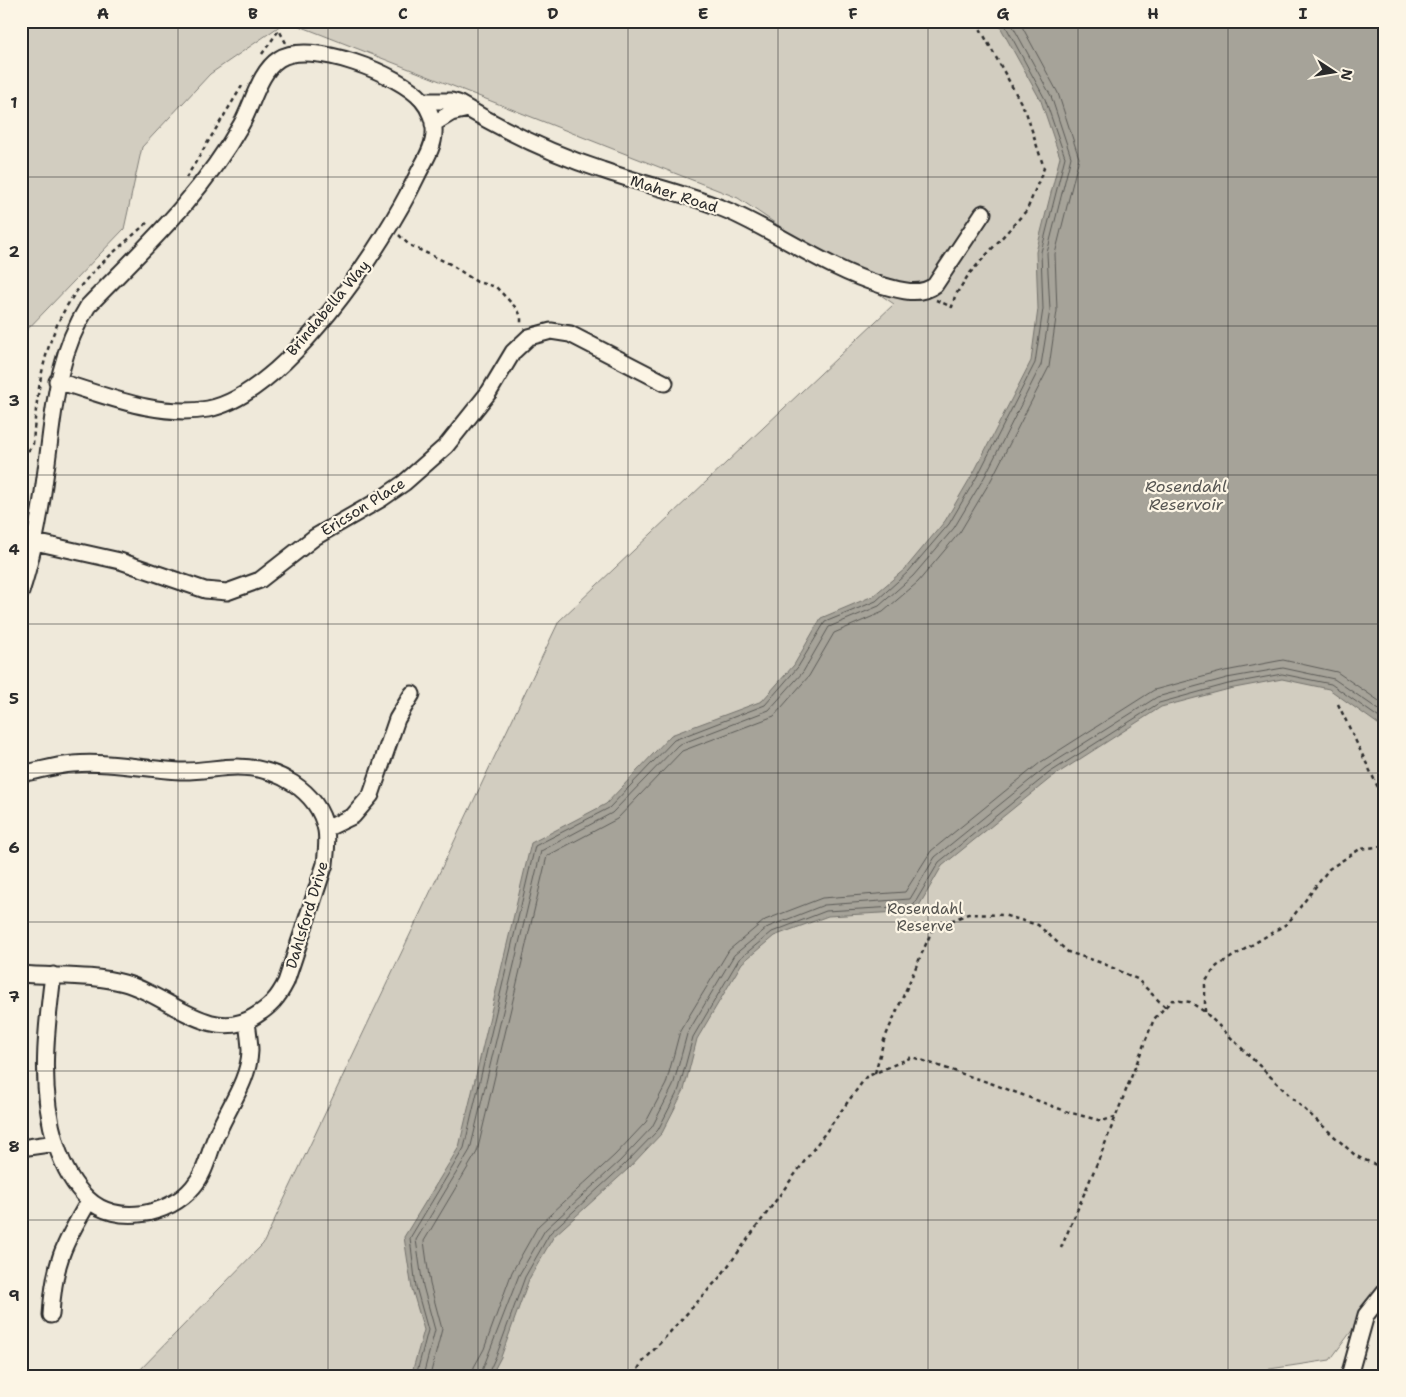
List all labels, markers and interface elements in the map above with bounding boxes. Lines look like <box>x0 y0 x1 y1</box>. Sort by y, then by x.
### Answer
text: A <box>97 3 109 24</box>
text: B <box>248 3 258 24</box>
text: C <box>398 3 408 24</box>
text: D <box>547 3 559 24</box>
text: E <box>698 3 708 24</box>
text: F <box>848 3 858 24</box>
text: G <box>997 3 1010 24</box>
text: H <box>1147 3 1159 24</box>
text: I <box>1299 3 1308 24</box>
north arrow <box>1308 48 1358 98</box>
text: N <box>1337 67 1357 82</box>
text: 1 <box>10 92 18 113</box>
street label: Maher Road <box>628 170 721 218</box>
text: 2 <box>8 241 20 262</box>
street label: Brindabella Way <box>282 256 374 360</box>
text: 3 <box>8 390 20 411</box>
street label: Ericson Place <box>317 473 409 541</box>
water label: Rosendahl Reservoir <box>1145 476 1227 515</box>
text: 4 <box>8 539 20 560</box>
text: 5 <box>9 688 19 709</box>
text: 6 <box>8 837 20 858</box>
street label: Dahlsford Drive <box>281 859 333 971</box>
park label: Rosendahl Reserve <box>887 899 964 936</box>
text: 7 <box>8 986 20 1007</box>
text: 8 <box>8 1136 20 1157</box>
text: 9 <box>8 1285 20 1306</box>

